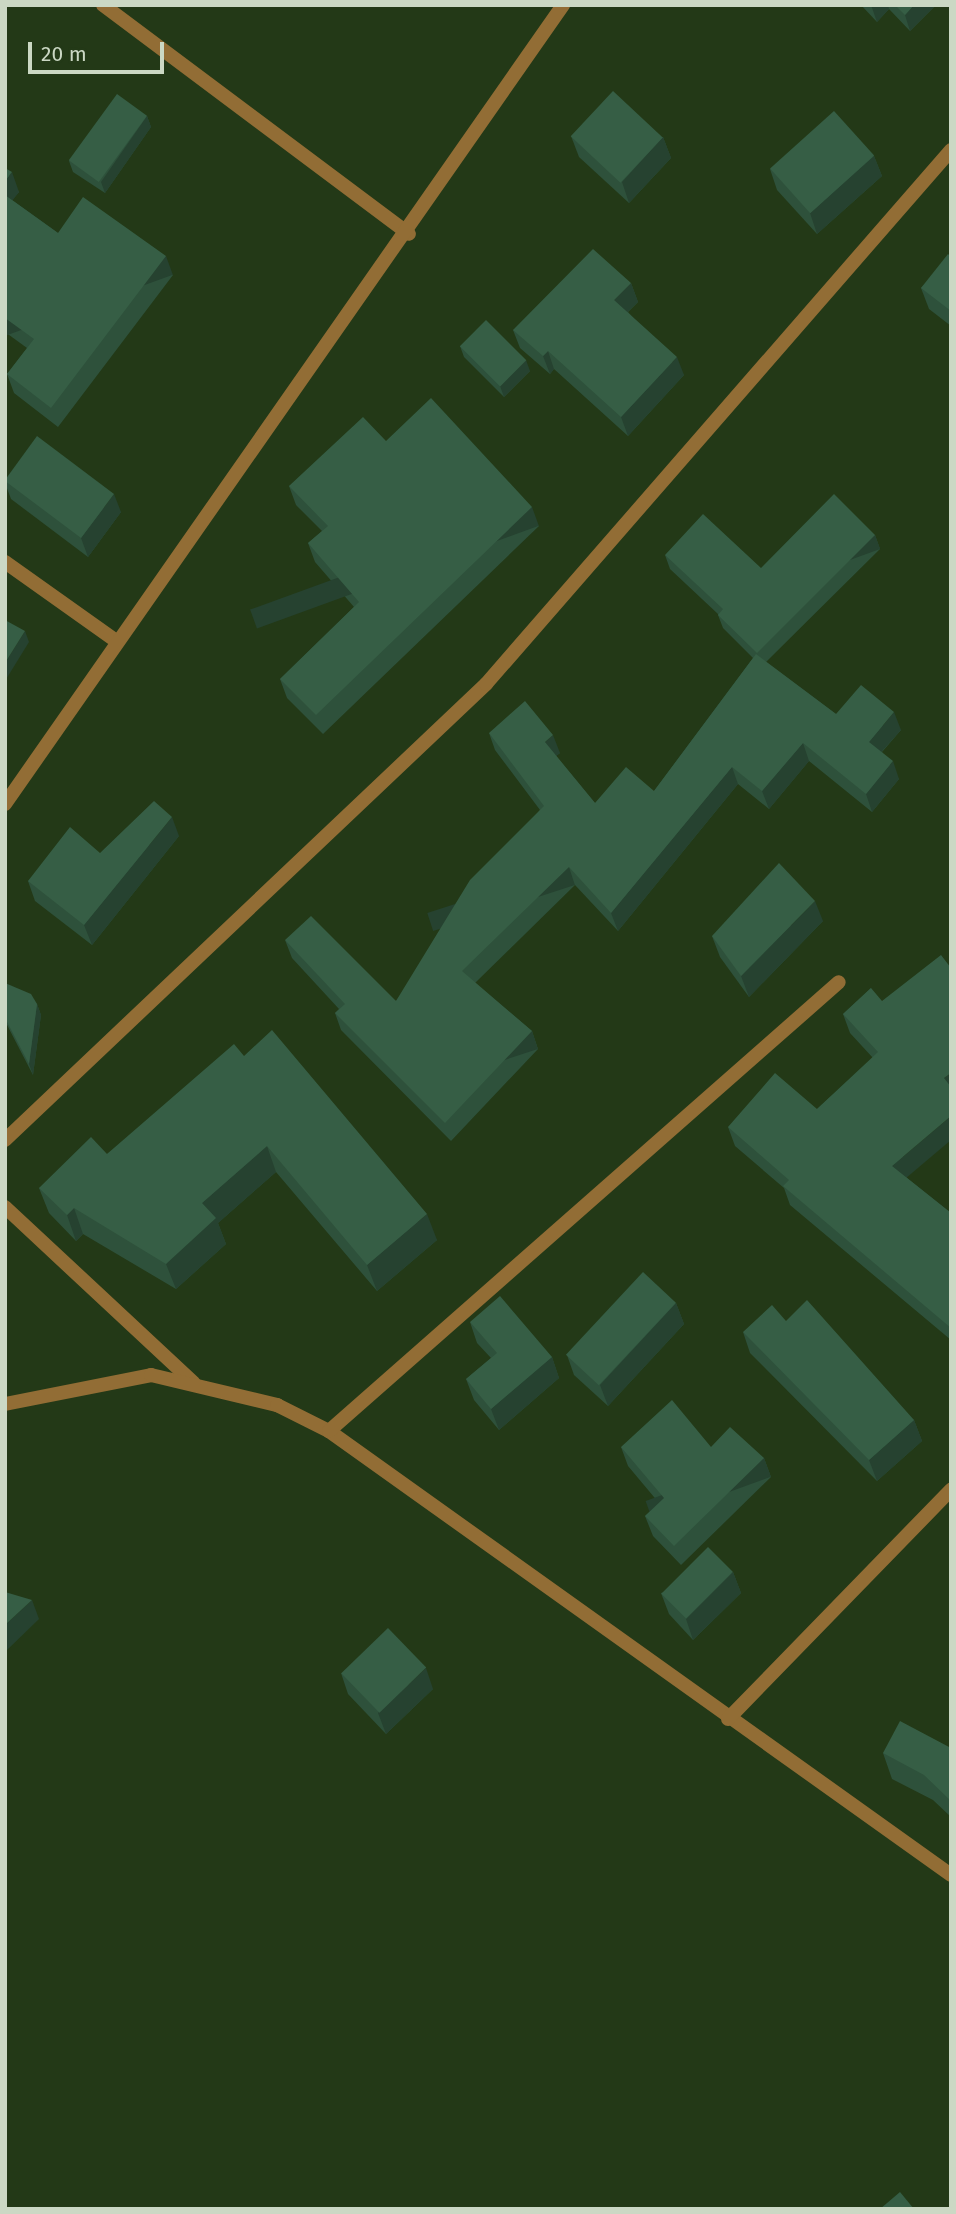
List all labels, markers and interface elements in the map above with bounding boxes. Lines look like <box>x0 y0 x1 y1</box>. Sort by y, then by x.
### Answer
scale bar <box>32 28 168 72</box>
text: 20 m <box>41 41 87 67</box>

